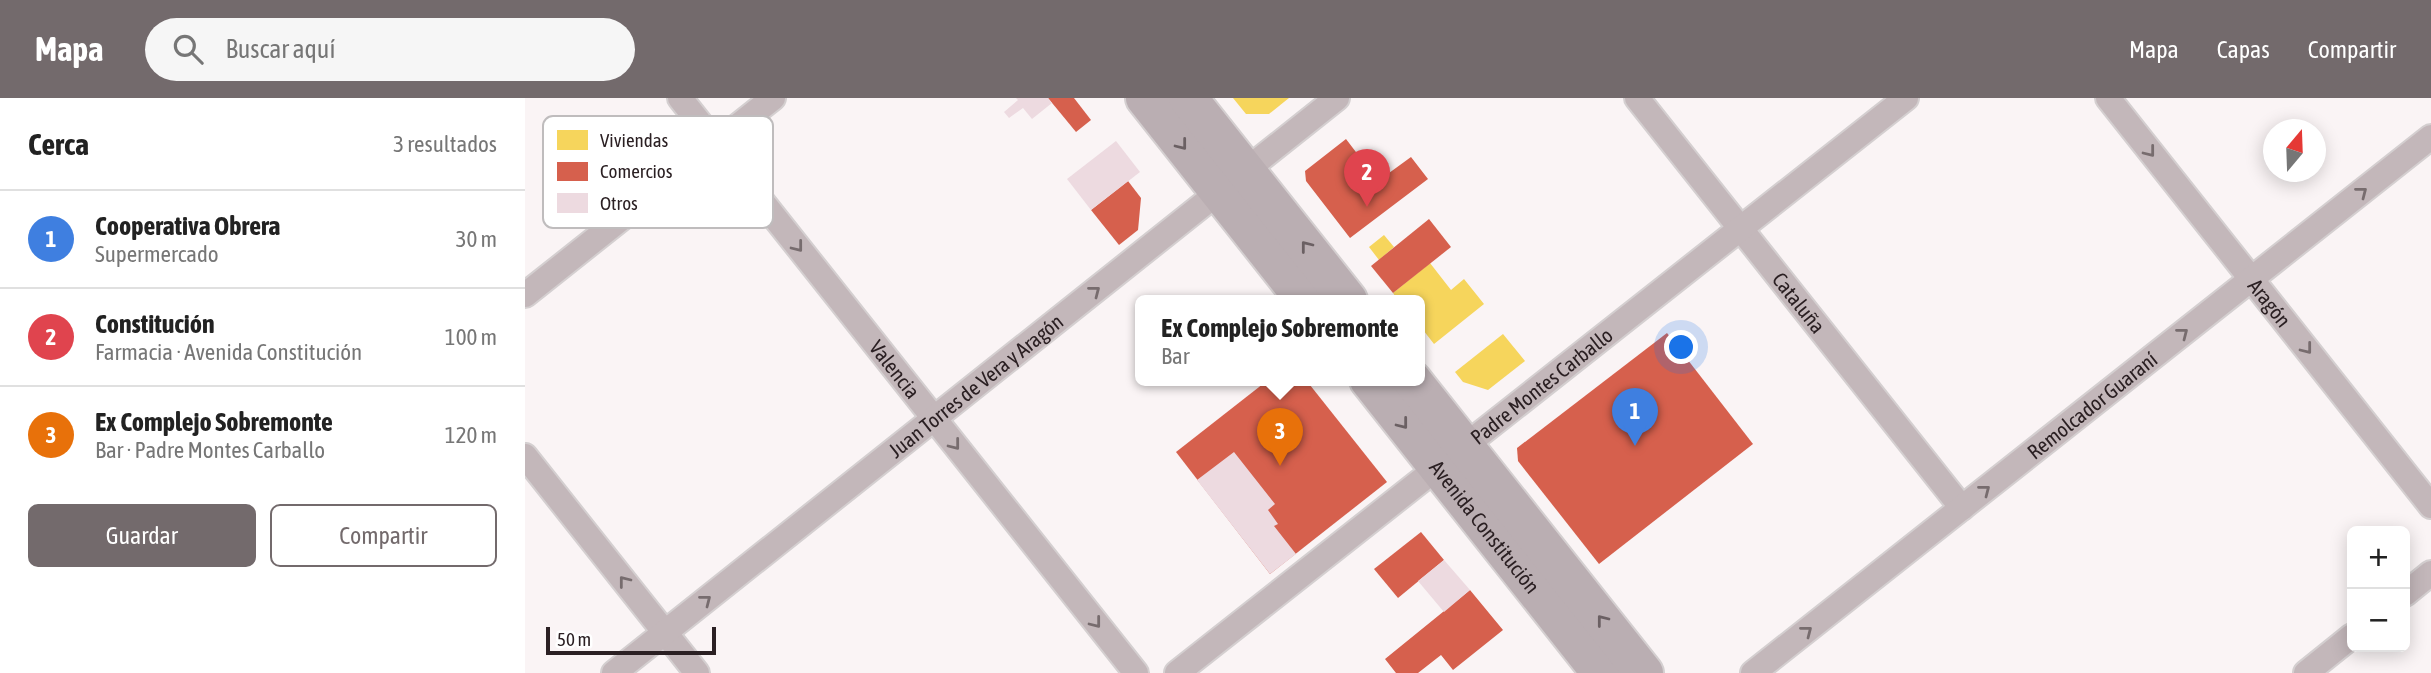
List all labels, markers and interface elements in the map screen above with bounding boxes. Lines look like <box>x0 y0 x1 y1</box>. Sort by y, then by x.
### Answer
search box <box>145 18 635 81</box>
text: Mapa <box>35 30 103 68</box>
icon: search <box>169 30 207 68</box>
text: Buscar aquí <box>225 34 335 64</box>
text: Mapa <box>2129 36 2179 63</box>
text: Capas <box>2217 36 2270 63</box>
text: Compartir <box>2308 36 2396 63</box>
legend <box>543 116 773 228</box>
north arrow <box>2263 119 2326 182</box>
text: Cerca <box>28 127 89 161</box>
text: Viviendas <box>600 129 669 151</box>
text: 3 resultados <box>393 131 497 157</box>
one-way arrow <box>1174 137 1186 150</box>
one-way arrow <box>2142 144 2155 156</box>
pin: 2 <box>1344 149 1390 207</box>
text: Comercios <box>600 160 673 182</box>
one-way arrow <box>2354 188 2366 201</box>
text: Otros <box>600 192 638 214</box>
text: Cooperativa Obrera <box>95 211 280 241</box>
text: 1 <box>46 226 56 252</box>
text: 30 m <box>456 226 497 252</box>
one-way arrow <box>790 240 803 252</box>
text: Supermercado <box>95 241 219 267</box>
one-way arrow <box>1302 242 1314 255</box>
street label: Cataluña <box>1768 267 1831 338</box>
street label: Aragón <box>2244 274 2296 331</box>
one-way arrow <box>1087 286 1099 299</box>
popup <box>1135 295 1425 386</box>
text: Constitución <box>95 309 215 339</box>
street label: Juan Torres de Vera y Aragón <box>884 309 1068 462</box>
text: Ex Complejo Sobremonte <box>1161 313 1399 343</box>
street label: Padre Montes Carballo <box>1466 322 1617 449</box>
text: 2 <box>46 324 56 350</box>
text: 100 m <box>445 324 497 350</box>
one-way arrow <box>2176 329 2188 342</box>
your location <box>1664 330 1698 364</box>
street label: Valencia <box>865 335 925 403</box>
text: Farmacia · Avenida Constitución <box>95 339 362 365</box>
one-way arrow <box>2298 342 2311 354</box>
text: Bar <box>1161 343 1189 369</box>
street label: Remolcador Guaraní <box>2022 346 2162 464</box>
pin: 1 <box>1612 388 1658 446</box>
text: Ex Complejo Sobremonte <box>95 407 333 437</box>
pin: 3 <box>1257 408 1303 466</box>
one-way arrow <box>1395 415 1407 428</box>
text: 3 <box>46 422 56 448</box>
text: 120 m <box>445 422 497 448</box>
one-way arrow <box>947 436 959 449</box>
text: Bar · Padre Montes Carballo <box>95 437 325 463</box>
street label: Avenida Constitución <box>1425 455 1545 598</box>
one-way arrow <box>1978 485 1990 498</box>
button: Guardar <box>28 504 256 567</box>
button: Compartir <box>270 504 497 567</box>
map controls <box>2347 526 2410 652</box>
button: + <box>2347 526 2410 589</box>
one-way arrow <box>620 577 633 589</box>
button: − <box>2347 589 2410 652</box>
one-way arrow <box>697 596 710 608</box>
one-way arrow <box>1598 615 1610 628</box>
one-way arrow <box>1088 616 1101 628</box>
scale bar <box>546 624 716 656</box>
one-way arrow <box>1799 626 1812 639</box>
text: 50 m <box>557 628 591 650</box>

